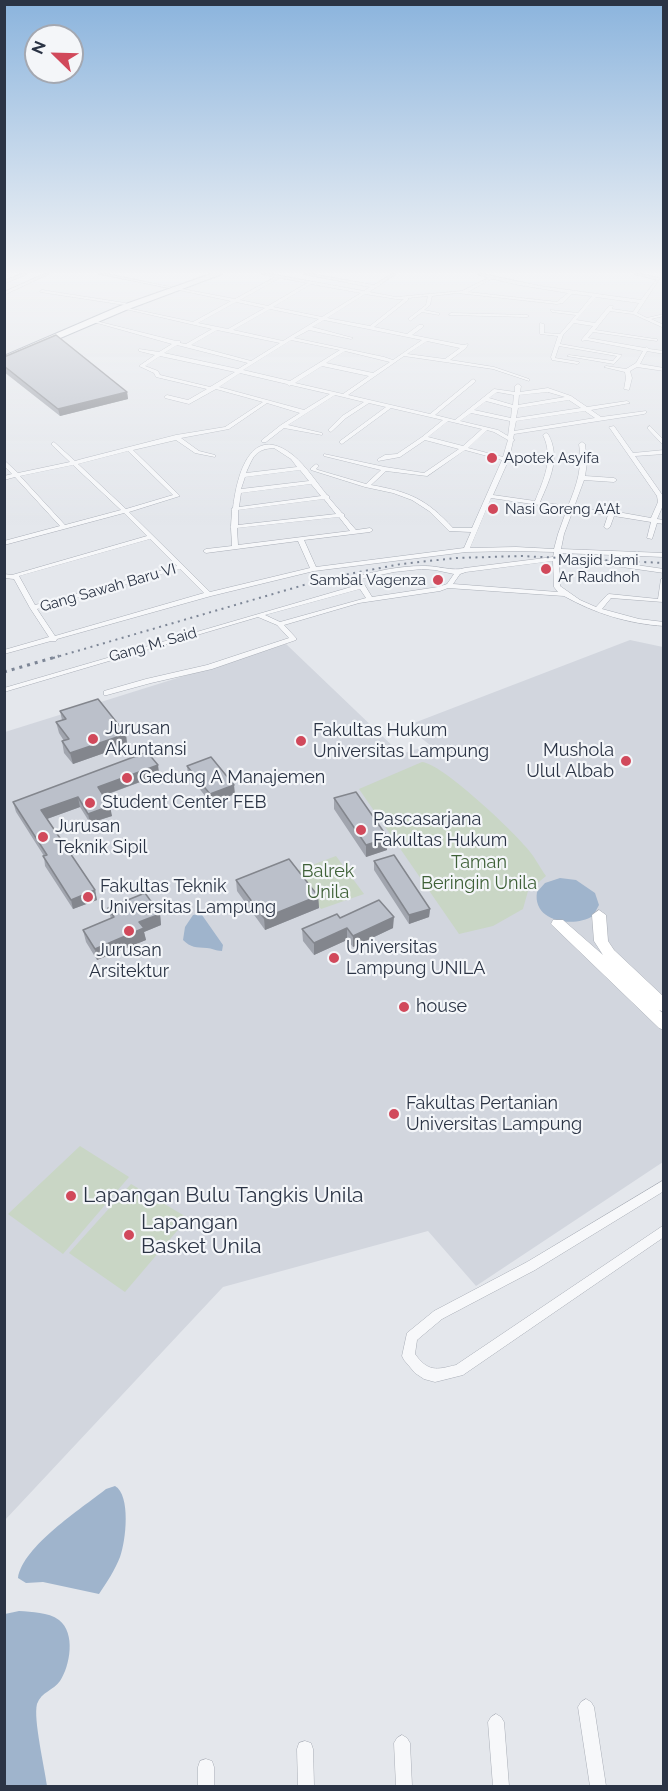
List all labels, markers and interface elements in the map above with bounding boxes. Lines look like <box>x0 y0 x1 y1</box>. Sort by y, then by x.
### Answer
north arrow <box>24 24 84 84</box>
text: N <box>28 38 50 57</box>
place label: Apotek Asyifa <box>504 449 599 467</box>
marker: Apotek Asyifa <box>485 451 499 465</box>
place label: Nasi Goreng A'At <box>505 500 620 518</box>
marker: Nasi Goreng A'At <box>486 502 500 516</box>
place label: Masjid Jami Ar Raudhoh <box>558 551 640 586</box>
street label: Gang Sawah Baru VI <box>38 560 178 616</box>
marker: Masjid Jami Ar Raudhoh <box>539 562 553 576</box>
place label: Sambal Vagenza <box>310 571 426 589</box>
marker: Sambal Vagenza <box>431 573 445 587</box>
street label: Gang M. Said <box>107 624 199 666</box>
place label: Jurusan Akuntansi <box>105 718 187 760</box>
place label: Fakultas Hukum Universitas Lampung <box>313 720 489 762</box>
marker: Jurusan Akuntansi <box>86 732 100 746</box>
marker: Fakultas Hukum Universitas Lampung <box>294 734 308 748</box>
place label: Mushola Ulul Albab <box>526 740 614 783</box>
marker: Mushola Ulul Albab <box>619 754 633 768</box>
place label: Gedung A Manajemen <box>139 767 325 789</box>
marker: Gedung A Manajemen <box>120 771 134 785</box>
place label: Student Center FEB <box>102 792 266 814</box>
marker: Student Center FEB <box>83 796 97 810</box>
place label: Pascasarjana Fakultas Hukum <box>373 809 507 852</box>
place label: Jurusan Teknik Sipil <box>55 816 147 858</box>
marker: Pascasarjana Fakultas Hukum <box>354 823 368 837</box>
marker: Jurusan Teknik Sipil <box>36 830 50 844</box>
park label: Taman Beringin Unila <box>421 852 537 894</box>
park label: Balrek Unila <box>302 861 354 904</box>
place label: Fakultas Teknik Universitas Lampung <box>100 876 276 918</box>
marker: Fakultas Teknik Universitas Lampung <box>81 890 95 904</box>
marker: Jurusan Arsitektur <box>122 924 136 938</box>
place label: Universitas Lampung UNILA <box>346 937 485 980</box>
place label: Jurusan Arsitektur <box>89 940 169 982</box>
marker: Universitas Lampung UNILA <box>327 951 341 965</box>
place label: house <box>416 996 467 1018</box>
marker: house <box>397 1000 411 1014</box>
place label: Fakultas Pertanian Universitas Lampung <box>406 1093 582 1136</box>
marker: Fakultas Pertanian Universitas Lampung <box>387 1107 401 1121</box>
place label: Lapangan Bulu Tangkis Unila <box>83 1183 364 1209</box>
marker: Lapangan Bulu Tangkis Unila <box>64 1189 78 1203</box>
place label: Lapangan Basket Unila <box>141 1210 261 1260</box>
marker: Lapangan Basket Unila <box>122 1228 136 1242</box>

